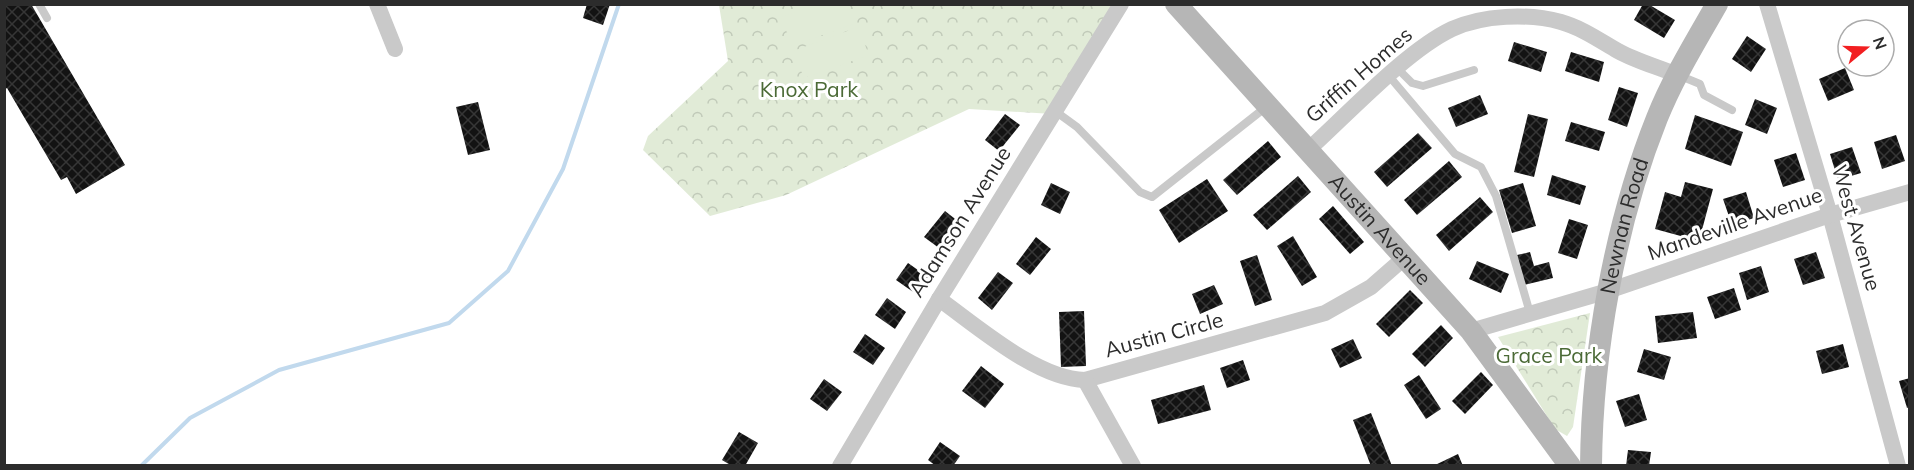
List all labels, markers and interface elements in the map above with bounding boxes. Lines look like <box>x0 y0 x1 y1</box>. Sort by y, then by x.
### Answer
north arrow <box>1836 18 1896 78</box>
street label: Griffin Homes <box>1300 21 1417 128</box>
text: N <box>1869 34 1892 52</box>
park label: Knox Park <box>760 76 858 102</box>
street label: Adamson Avenue <box>902 142 1016 301</box>
street label: Newnan Road <box>1594 154 1653 296</box>
street label: West Avenue <box>1827 162 1887 294</box>
street label: Austin Avenue <box>1323 168 1437 290</box>
street label: Mandeville Avenue <box>1644 181 1825 265</box>
street label: Austin Circle <box>1102 306 1226 362</box>
park label: Grace Park <box>1496 342 1603 368</box>

